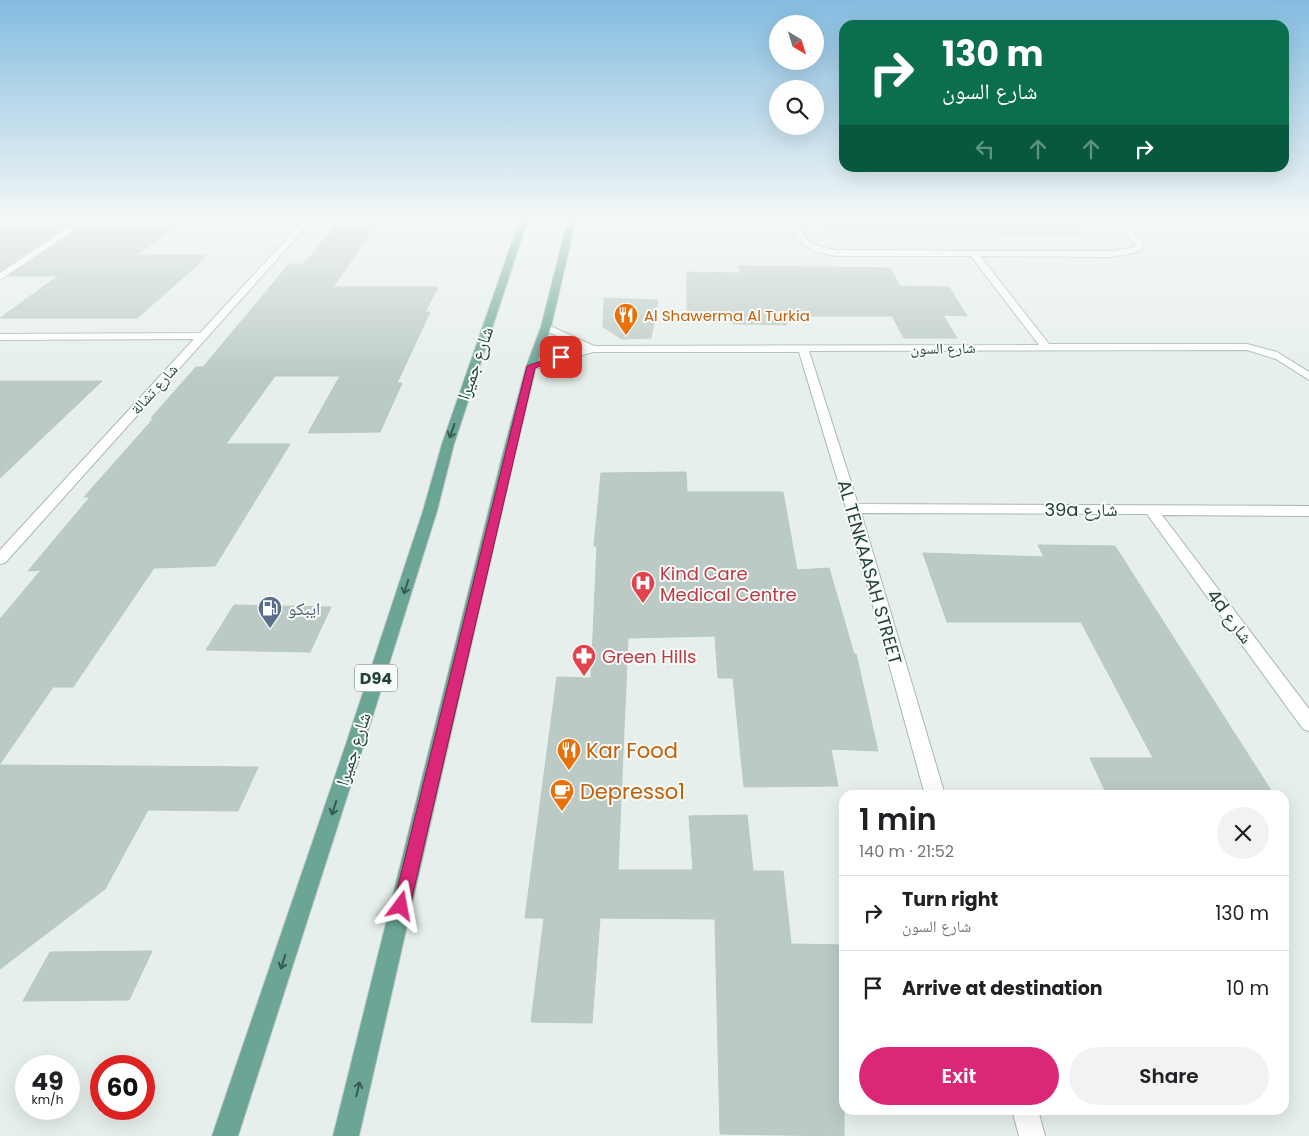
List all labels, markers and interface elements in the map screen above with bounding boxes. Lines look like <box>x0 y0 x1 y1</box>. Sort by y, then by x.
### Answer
north arrow <box>769 15 824 70</box>
map controls <box>769 15 824 135</box>
text: 130 m <box>942 29 1044 78</box>
icon: right <box>859 40 924 105</box>
text: شارع السون <box>942 76 1037 107</box>
button: search <box>769 80 824 135</box>
icon: left <box>971 135 999 163</box>
icon: ahead <box>1024 135 1052 163</box>
icon: ahead <box>1077 135 1105 163</box>
icon: right <box>1130 135 1158 163</box>
restaurant icon: Al Shawerma Al Turkia <box>613 302 639 336</box>
place label: Al Shawerma Al Turkia <box>644 305 810 326</box>
street label: شارع جميرا <box>451 323 499 403</box>
pin <box>540 336 582 378</box>
street label: شارع السون <box>910 337 976 359</box>
icon: arrive <box>547 343 575 371</box>
street label: شارع تشالة <box>126 359 182 419</box>
one-way arrow <box>447 423 457 439</box>
street label: AL TENKAASAH STREET <box>832 477 908 667</box>
street label: 39a شارع <box>1044 497 1118 522</box>
place label: Kind Care Medical Centre <box>660 561 797 607</box>
hospital icon: Kind Care Medical Centre <box>630 570 656 604</box>
one-way arrow <box>400 578 410 594</box>
street label: 4d شارع <box>1201 584 1259 648</box>
fuel station icon: ايبكو <box>257 595 283 629</box>
place label: ايبكو <box>288 596 320 621</box>
pharmacy icon: Green Hills <box>571 643 597 677</box>
place label: Green Hills <box>602 644 697 669</box>
road number: D94 <box>355 664 397 691</box>
street label: شارع جميرا <box>329 709 377 789</box>
place label: Kar Food <box>586 736 678 765</box>
restaurant icon: Kar Food <box>556 737 582 771</box>
place label: Depresso1 <box>580 777 685 806</box>
cafe icon: Depresso1 <box>549 778 575 812</box>
text: 1 min <box>859 798 937 841</box>
one-way arrow <box>329 800 338 815</box>
button: close <box>1217 807 1269 859</box>
text: 140 m · 21:52 <box>859 840 954 863</box>
position arrow <box>374 879 426 931</box>
text: Turn right <box>902 886 998 913</box>
icon: right <box>859 899 887 927</box>
text: 130 m <box>1215 900 1269 927</box>
text: شارع السون <box>902 915 971 938</box>
one-way arrow <box>278 954 287 970</box>
icon: arrive <box>859 974 887 1002</box>
text: Arrive at destination <box>902 975 1103 1002</box>
text: 10 m <box>1226 975 1269 1002</box>
button: Exit <box>859 1047 1059 1105</box>
button: Share <box>1069 1047 1269 1105</box>
speed limit sign: 60 <box>90 1055 155 1120</box>
text: 49 <box>31 1064 64 1099</box>
one-way arrow <box>354 1081 363 1097</box>
text: km/h <box>32 1091 63 1108</box>

